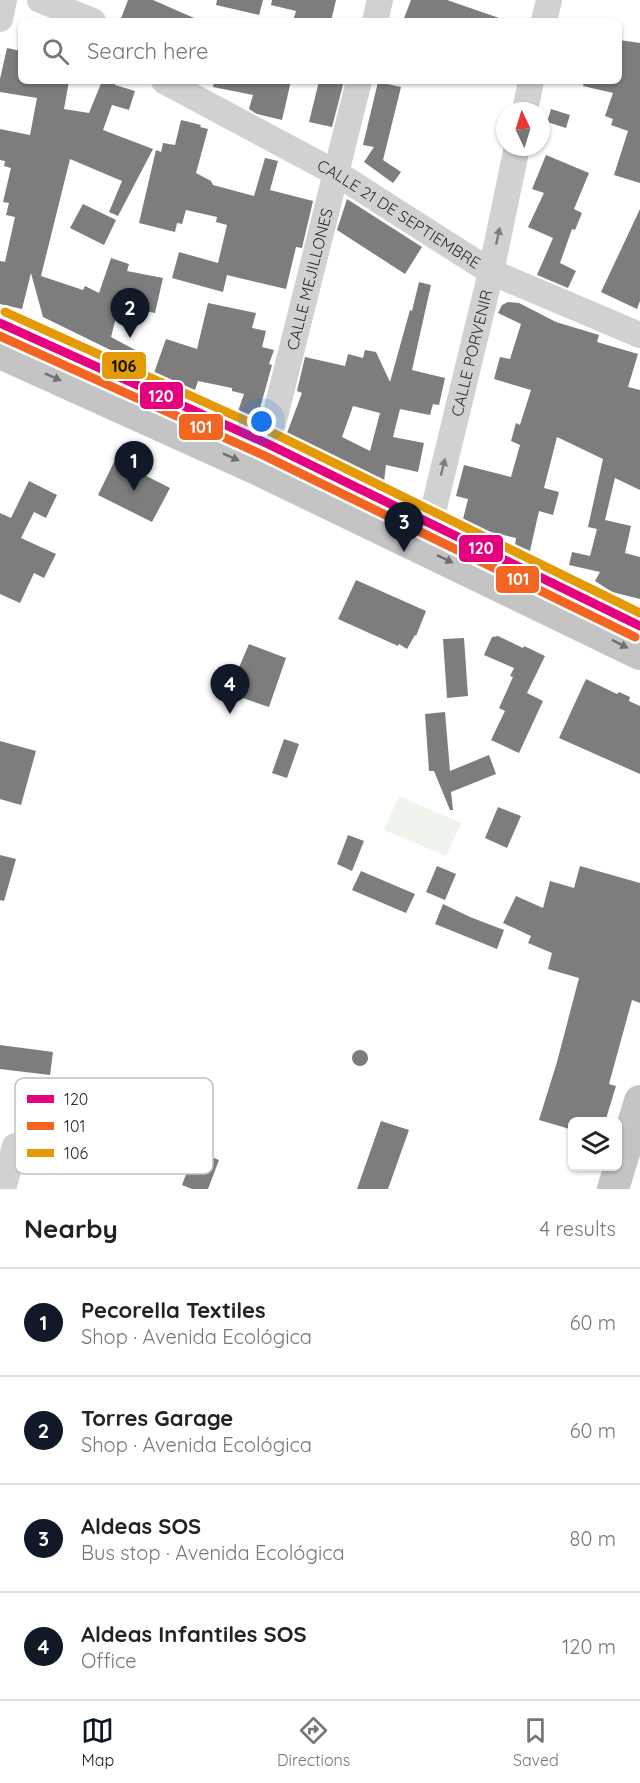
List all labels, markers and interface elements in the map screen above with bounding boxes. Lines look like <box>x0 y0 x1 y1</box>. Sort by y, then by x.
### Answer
search box <box>18 18 622 84</box>
icon: search <box>39 35 72 68</box>
text: Search here <box>87 37 208 65</box>
north arrow <box>496 102 550 156</box>
street label: CALLE 21 DE SEPTIEMBRE <box>314 155 484 273</box>
street label: CALLE MEJILLONES <box>282 206 337 352</box>
one-way arrow <box>494 227 504 246</box>
pin: 2 <box>110 288 150 338</box>
street label: CALLE PORVENIR <box>446 288 496 418</box>
line badge: 106 <box>101 351 147 380</box>
text: 106 <box>112 356 137 376</box>
one-way arrow <box>45 372 62 381</box>
line badge: 120 <box>139 381 184 410</box>
text: 120 <box>148 386 174 406</box>
your location <box>247 407 276 436</box>
line badge: 101 <box>178 413 224 441</box>
text: 101 <box>190 417 212 437</box>
pin: 1 <box>114 442 154 491</box>
one-way arrow <box>222 453 239 462</box>
one-way arrow <box>439 458 449 476</box>
pin: 3 <box>384 502 424 552</box>
line badge: 120 <box>458 534 504 563</box>
text: 120 <box>468 538 494 558</box>
one-way arrow <box>436 555 453 564</box>
line badge: 101 <box>495 565 540 594</box>
text: 101 <box>507 569 529 589</box>
one-way arrow <box>612 640 629 649</box>
pin: 4 <box>210 664 250 714</box>
legend <box>15 1078 213 1174</box>
text: 120 <box>64 1089 88 1109</box>
text: 101 <box>64 1116 85 1136</box>
map controls <box>568 1117 622 1171</box>
button: layers <box>568 1117 622 1171</box>
text: 106 <box>64 1143 88 1163</box>
text: Nearby <box>24 1212 118 1245</box>
text: 4 results <box>540 1216 616 1241</box>
text: Pecorella Textiles <box>81 1296 266 1324</box>
text: 1 <box>40 1310 47 1335</box>
text: 60 m <box>570 1310 616 1335</box>
text: Shop · Avenida Ecológica <box>81 1324 312 1349</box>
text: Torres Garage <box>81 1404 233 1432</box>
text: 2 <box>38 1418 49 1443</box>
text: 60 m <box>570 1418 616 1443</box>
text: Shop · Avenida Ecológica <box>81 1432 312 1457</box>
text: Aldeas SOS <box>81 1512 201 1540</box>
text: 3 <box>38 1526 49 1551</box>
text: 80 m <box>570 1526 616 1551</box>
text: Bus stop · Avenida Ecológica <box>81 1540 345 1565</box>
text: Aldeas Infantiles SOS <box>81 1620 307 1648</box>
text: 4 <box>38 1634 49 1659</box>
text: 120 m <box>562 1634 616 1659</box>
text: Office <box>81 1648 137 1673</box>
tab: Map <box>81 1714 114 1770</box>
tab: Directions <box>277 1714 350 1770</box>
tab: Saved <box>513 1714 559 1770</box>

